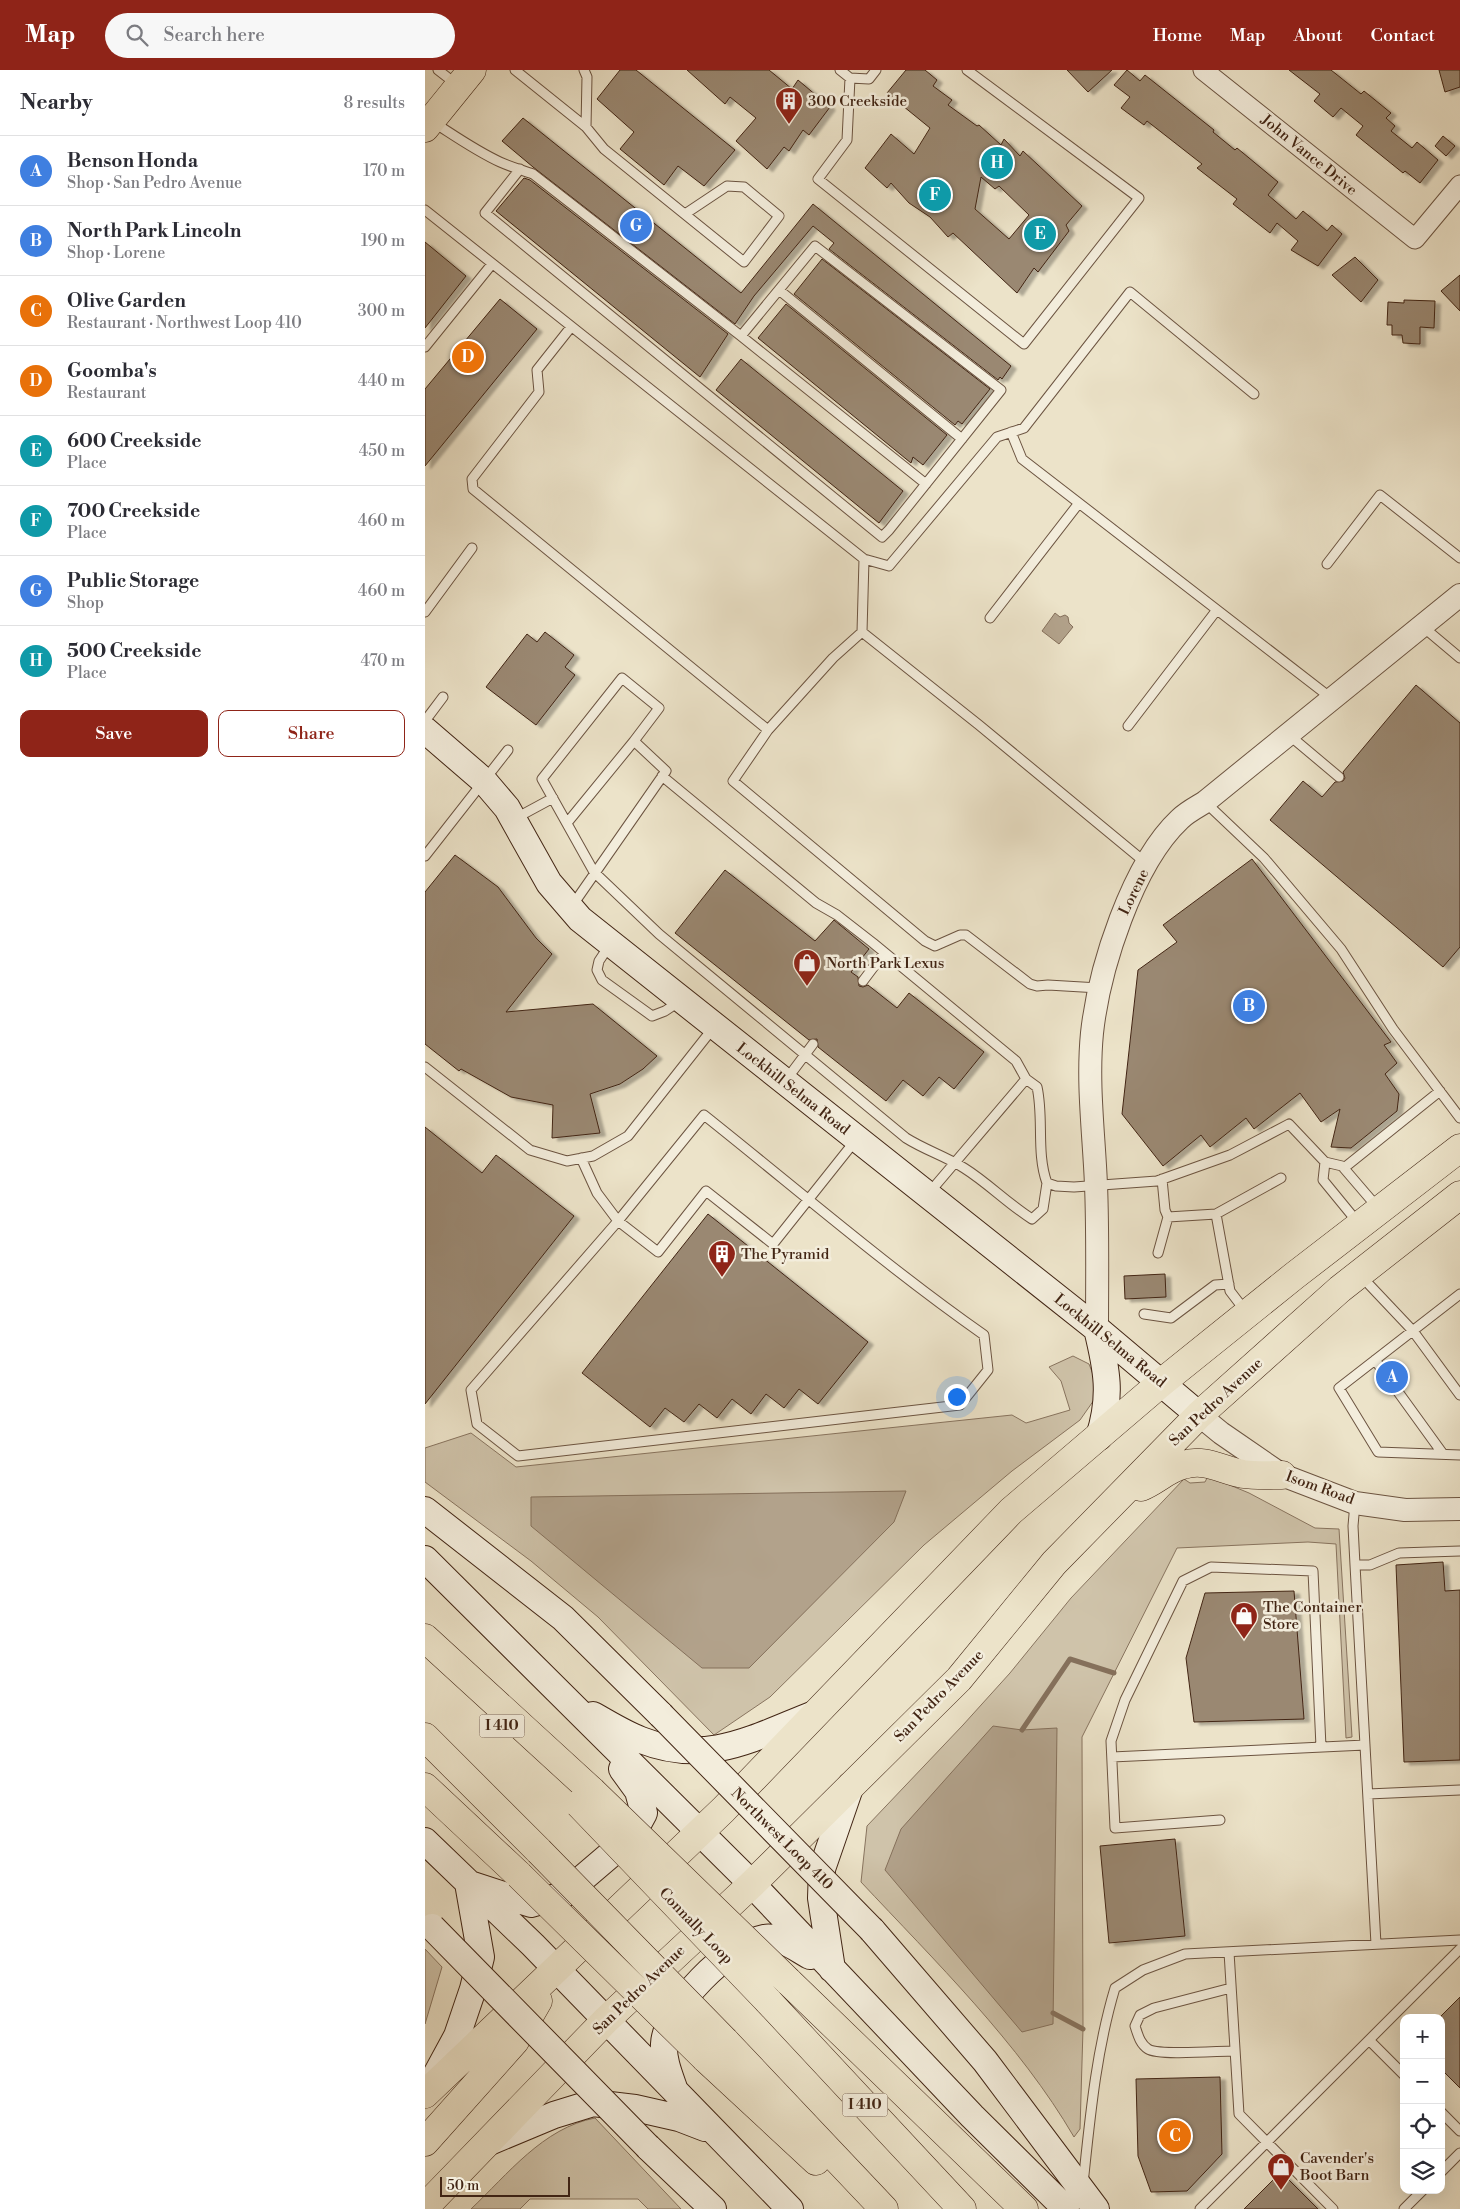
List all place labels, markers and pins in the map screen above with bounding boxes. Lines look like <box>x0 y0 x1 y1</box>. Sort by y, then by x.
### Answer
building icon: 300 Creekside <box>774 86 804 125</box>
place label: 300 Creekside <box>808 92 907 111</box>
pin: H <box>981 144 1013 182</box>
pin: F <box>919 176 951 214</box>
pin: G <box>620 207 652 245</box>
pin: E <box>1024 215 1056 253</box>
pin: D <box>452 338 484 376</box>
shop icon: North Park Lexus <box>792 948 822 987</box>
place label: North Park Lexus <box>826 954 944 973</box>
pin: B <box>1233 987 1265 1025</box>
building icon: The Pyramid <box>707 1239 737 1278</box>
place label: The Pyramid <box>741 1245 830 1264</box>
pin: A <box>1376 1358 1408 1396</box>
place label: The Container Store <box>1263 1598 1362 1634</box>
shop icon: The Container Store <box>1229 1601 1259 1640</box>
pin: C <box>1159 2117 1191 2155</box>
place label: Cavender's Boot Barn <box>1299 2149 1374 2185</box>
shop icon: Cavender's Boot Barn <box>1266 2152 1296 2191</box>

